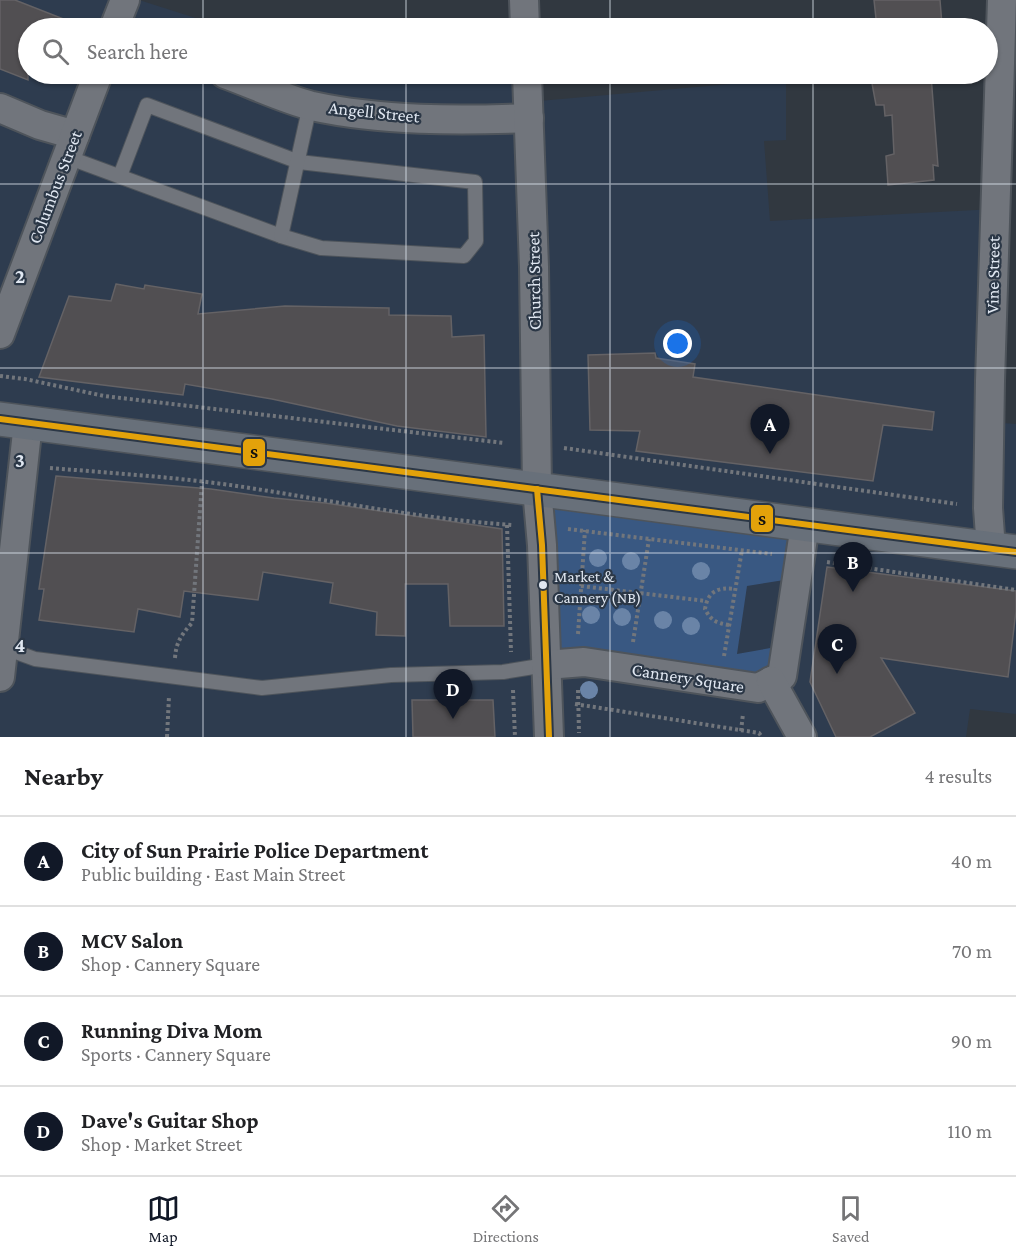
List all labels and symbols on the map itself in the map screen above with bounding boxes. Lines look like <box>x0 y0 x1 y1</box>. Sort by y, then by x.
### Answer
street label: Angell Street <box>327 97 422 127</box>
street label: Columbus Street <box>24 127 86 246</box>
street label: Church Street <box>523 231 545 330</box>
street label: Vine Street <box>982 235 1004 314</box>
text: 2 <box>15 265 25 287</box>
your location <box>663 329 692 358</box>
pin: A <box>750 404 790 454</box>
line badge: S <box>242 438 266 467</box>
text: S <box>250 444 258 461</box>
text: 3 <box>15 449 25 471</box>
line badge: S <box>750 504 774 533</box>
text: S <box>758 511 766 528</box>
pin: B <box>834 542 872 592</box>
place label: Market & Cannery (NB) <box>554 568 641 607</box>
marker: Market & Cannery (NB) <box>537 579 549 591</box>
pin: C <box>818 624 856 674</box>
text: 4 <box>15 634 26 656</box>
street label: Cannery Square <box>630 659 746 697</box>
pin: D <box>434 670 472 719</box>

